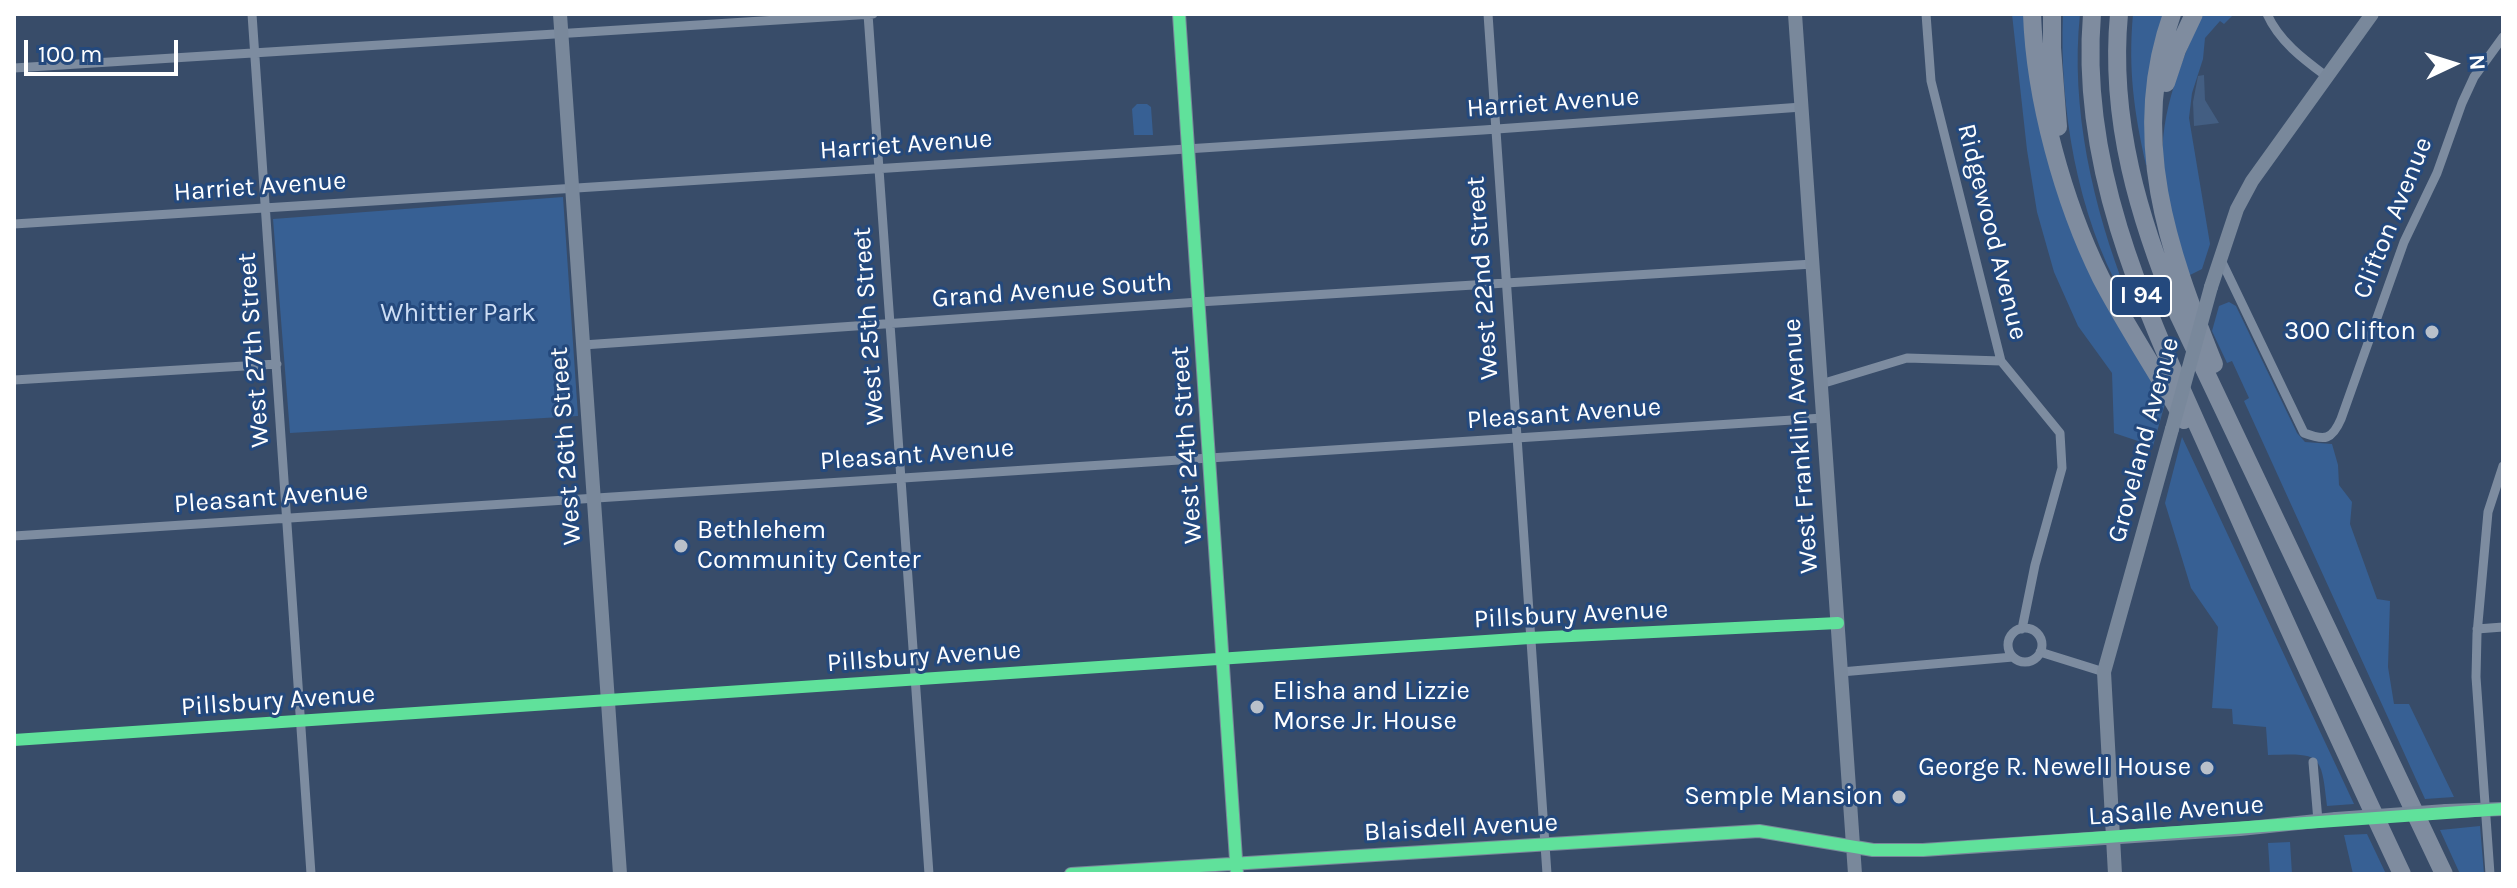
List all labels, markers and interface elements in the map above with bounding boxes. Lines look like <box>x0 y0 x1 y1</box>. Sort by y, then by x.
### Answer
scale bar <box>28 24 182 74</box>
north arrow <box>2413 24 2493 104</box>
text: 100 m <box>38 40 103 68</box>
text: N <box>2463 54 2490 71</box>
street label: Harriet Avenue <box>1466 81 1640 125</box>
street label: Ridgewood Avenue <box>1950 121 2034 343</box>
street label: Harriet Avenue <box>819 123 993 167</box>
street label: Clifton Avenue <box>2346 133 2440 303</box>
street label: Harriet Avenue <box>173 165 347 209</box>
street label: West 22nd Street <box>1460 175 1506 381</box>
street label: West 25th Street <box>847 226 891 426</box>
street label: West 27th Street <box>232 251 276 449</box>
street label: Grand Avenue South <box>931 267 1173 315</box>
road number: I 94 <box>2111 276 2171 316</box>
park label: Whittier Park <box>380 298 536 330</box>
place label: 300 Clifton <box>2284 316 2416 348</box>
street label: West Franklin Avenue <box>1777 317 1825 575</box>
marker: 300 Clifton <box>2423 323 2441 341</box>
street label: Groveland Avenue <box>2102 334 2186 546</box>
street label: West 24th Street <box>1165 345 1209 545</box>
street label: West 26th Street <box>544 346 588 546</box>
street label: Pleasant Avenue <box>1466 392 1662 436</box>
street label: Pleasant Avenue <box>819 433 1015 477</box>
street label: Pleasant Avenue <box>173 476 369 520</box>
place label: Bethlehem Community Center <box>697 515 921 576</box>
marker: Bethlehem Community Center <box>672 537 690 555</box>
street label: Pillsbury Avenue <box>1473 594 1669 636</box>
street label: Pillsbury Avenue <box>826 635 1022 679</box>
place label: Elisha and Lizzie Morse Jr. House <box>1273 676 1470 738</box>
street label: Pillsbury Avenue <box>180 679 376 723</box>
marker: Elisha and Lizzie Morse Jr. House <box>1248 698 1266 716</box>
place label: George R. Newell House <box>1918 752 2191 784</box>
marker: George R. Newell House <box>2198 759 2216 777</box>
place label: Semple Mansion <box>1684 781 1883 813</box>
marker: Semple Mansion <box>1890 788 1908 806</box>
street label: LaSalle Avenue <box>2087 789 2265 833</box>
street label: Blaisdell Avenue <box>1363 807 1559 849</box>

